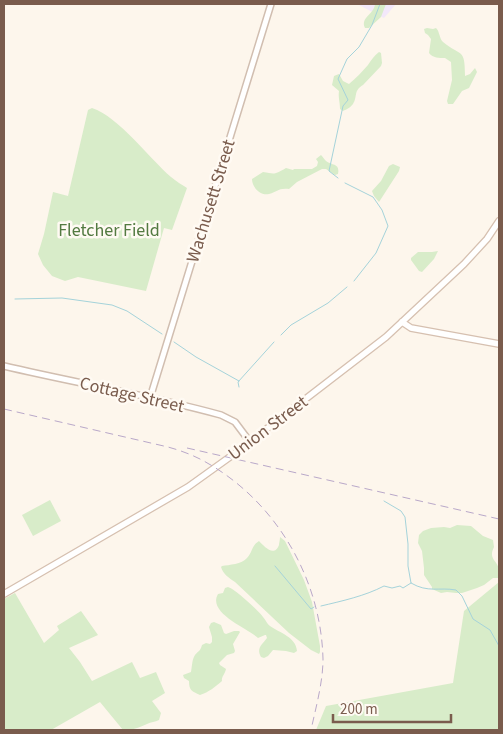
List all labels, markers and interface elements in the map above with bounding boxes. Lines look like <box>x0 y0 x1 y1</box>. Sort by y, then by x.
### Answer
street label: Wachusett Street <box>180 136 242 266</box>
park label: Fletcher Field <box>58 218 160 243</box>
street label: Cottage Street <box>77 371 187 419</box>
street label: Union Street <box>223 390 313 466</box>
scale bar <box>333 692 450 724</box>
text: 200 m <box>340 699 378 720</box>

